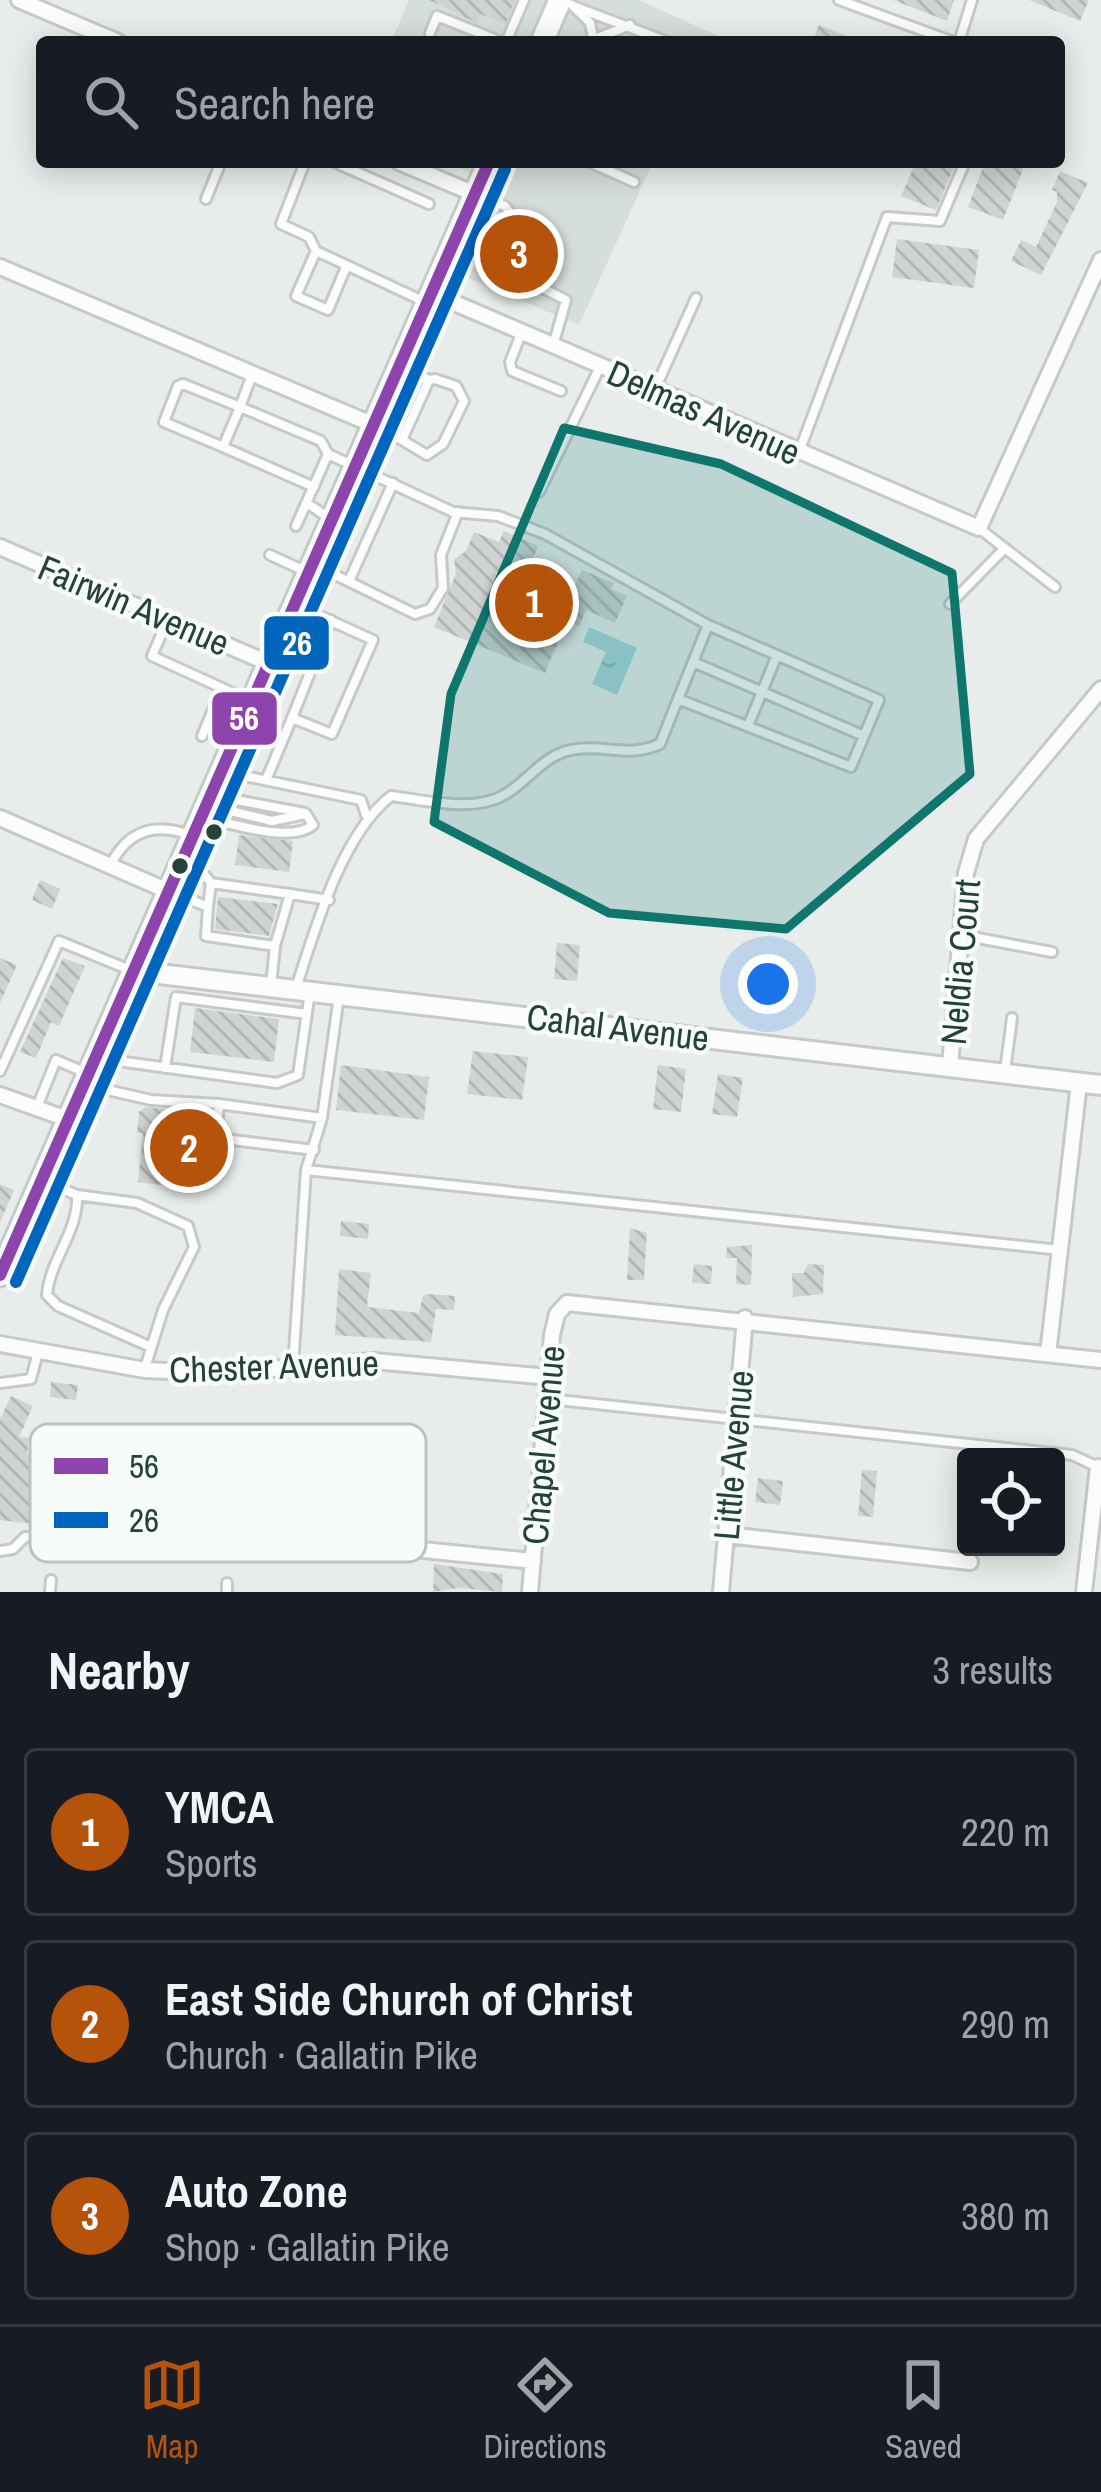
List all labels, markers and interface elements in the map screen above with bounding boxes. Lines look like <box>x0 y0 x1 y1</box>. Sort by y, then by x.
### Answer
search box <box>36 36 1065 168</box>
icon: search <box>78 69 144 135</box>
text: Search here <box>174 72 375 133</box>
pin: 3 <box>480 209 558 299</box>
street label: Delmas Avenue <box>600 348 808 476</box>
street label: Fairwin Avenue <box>31 543 237 667</box>
pin: 1 <box>495 558 573 648</box>
line badge: 26 <box>262 614 331 672</box>
text: 26 <box>282 621 312 665</box>
line badge: 56 <box>210 690 279 747</box>
text: 56 <box>229 696 259 740</box>
unlabelled marker <box>203 821 225 843</box>
unlabelled marker <box>169 855 191 877</box>
street label: Neldia Court <box>929 877 991 1047</box>
your location <box>738 954 798 1014</box>
street label: Cahal Avenue <box>524 992 712 1062</box>
pin: 2 <box>150 1103 228 1193</box>
street label: Chester Avenue <box>168 1338 380 1394</box>
street label: Chapel Avenue <box>510 1343 576 1547</box>
street label: Little Avenue <box>702 1368 764 1542</box>
legend <box>30 1424 426 1562</box>
text: 56 <box>129 1444 159 1488</box>
map controls <box>957 1448 1065 1556</box>
button: locate <box>957 1448 1065 1556</box>
text: 26 <box>129 1498 159 1542</box>
text: Nearby <box>48 1636 190 1705</box>
text: 3 results <box>932 1644 1053 1696</box>
text: YMCA <box>165 1776 274 1837</box>
text: 1 <box>81 1806 99 1858</box>
text: 220 m <box>961 1806 1050 1858</box>
text: Sports <box>165 1837 257 1889</box>
text: East Side Church of Christ <box>165 1968 633 2029</box>
text: 2 <box>81 1998 99 2050</box>
text: 290 m <box>961 1998 1050 2050</box>
text: Church · Gallatin Pike <box>165 2029 478 2081</box>
text: Auto Zone <box>165 2160 347 2221</box>
text: 3 <box>81 2190 99 2242</box>
text: 380 m <box>961 2190 1050 2242</box>
text: Shop · Gallatin Pike <box>165 2221 449 2273</box>
tab: Map <box>139 2352 205 2468</box>
tab: Directions <box>483 2352 607 2468</box>
tab: Saved <box>885 2352 962 2468</box>

